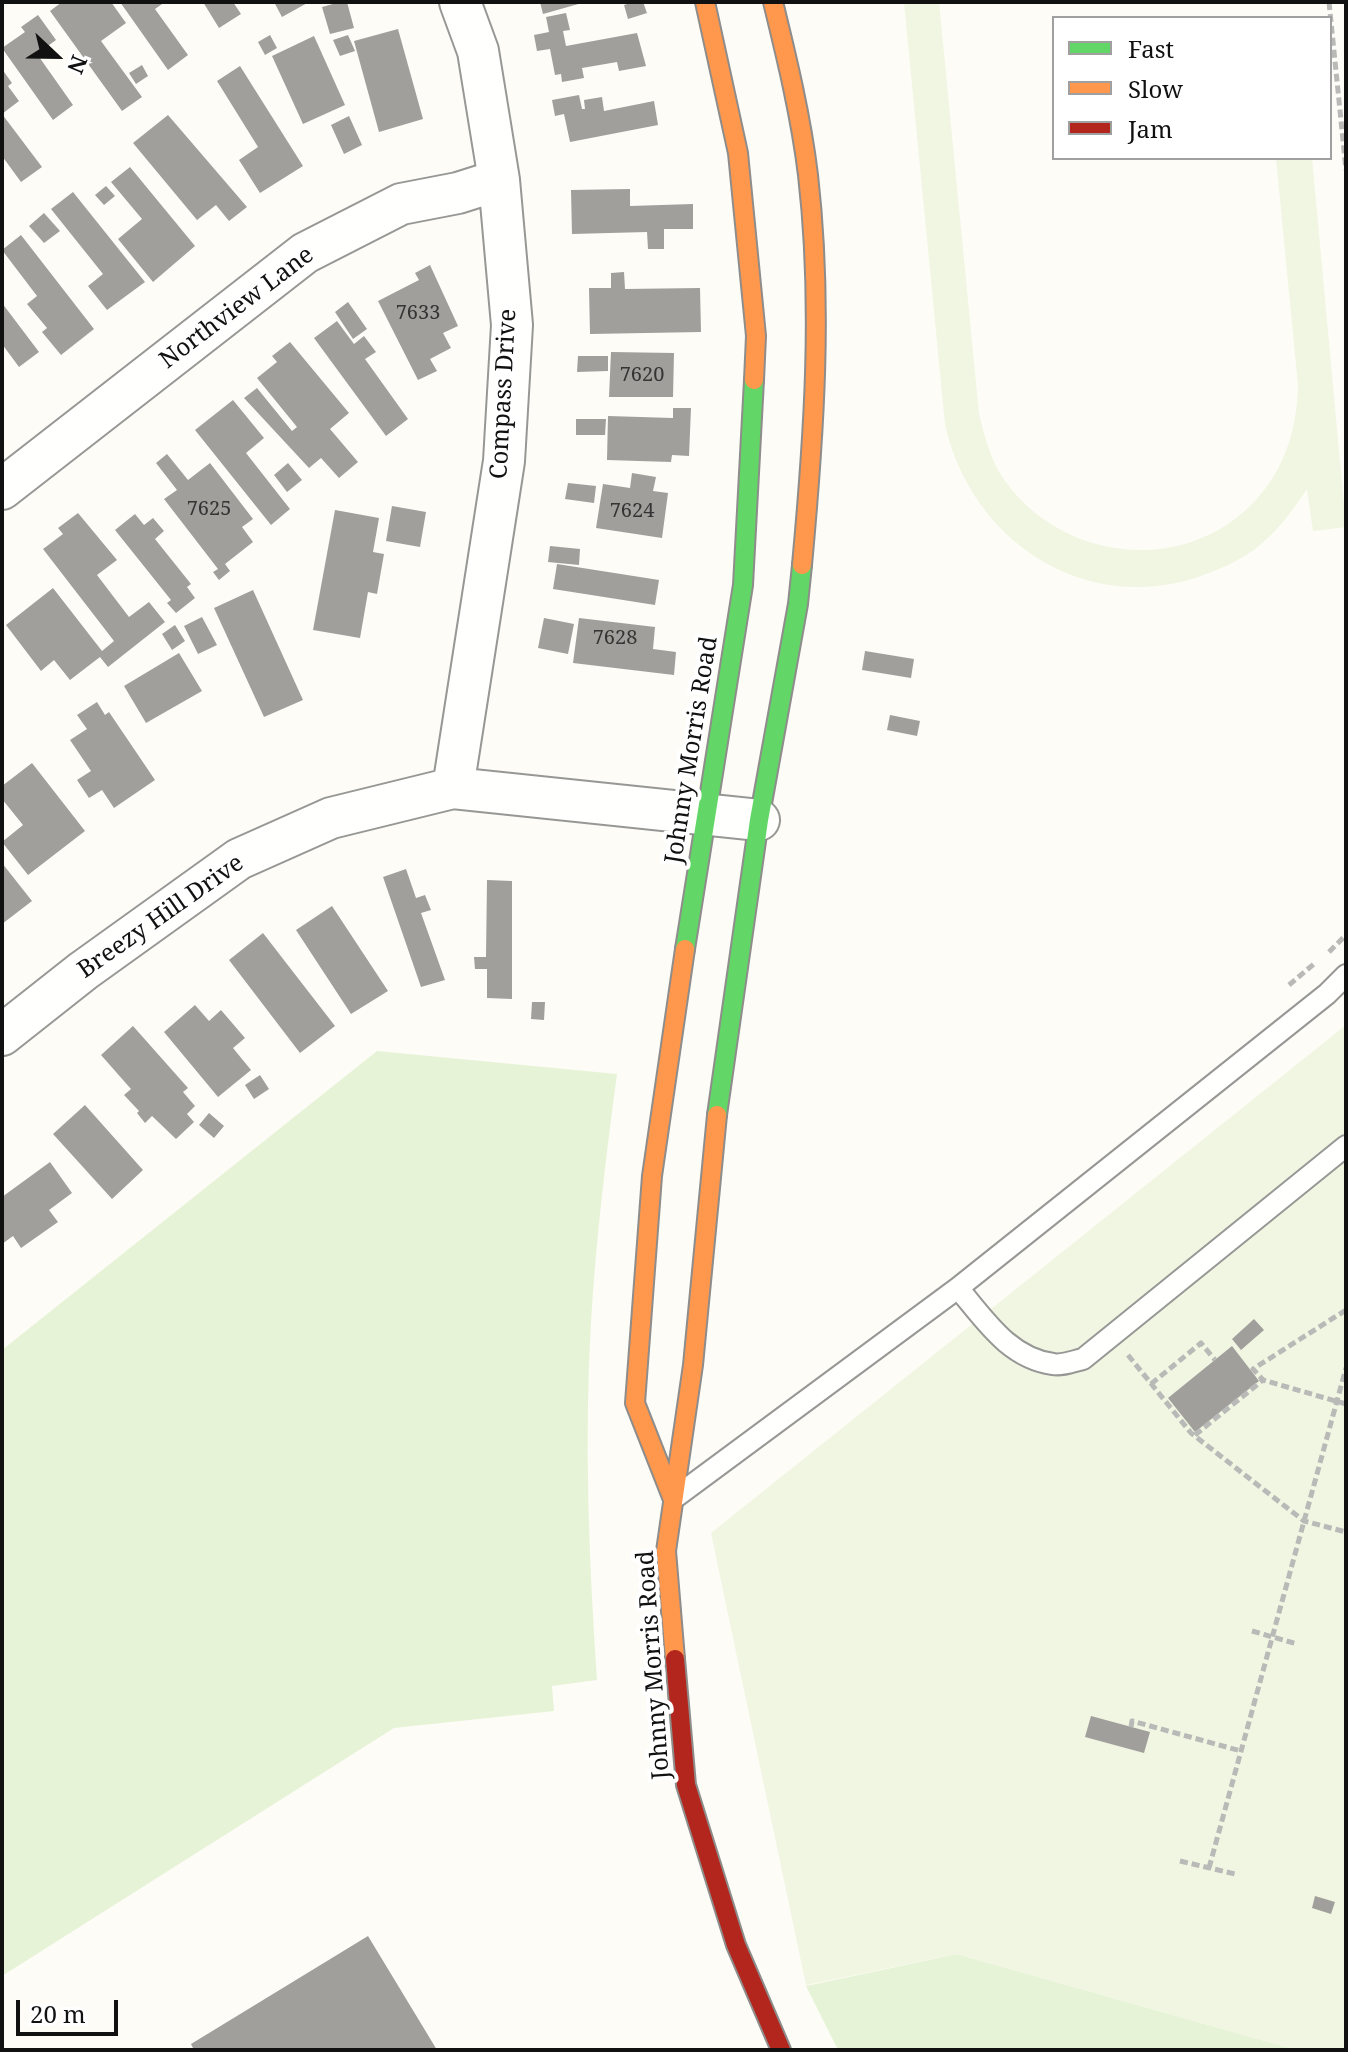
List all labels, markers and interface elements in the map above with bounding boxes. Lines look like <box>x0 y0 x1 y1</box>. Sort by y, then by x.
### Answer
north arrow <box>16 16 96 96</box>
legend <box>1052 16 1332 160</box>
text: Fast <box>1128 32 1174 65</box>
text: N <box>61 51 95 79</box>
text: Slow <box>1128 72 1183 105</box>
text: Jam <box>1128 112 1173 145</box>
street label: Northview Lane <box>154 241 320 375</box>
house number: 7633 <box>396 301 440 325</box>
street label: Compass Drive <box>485 308 523 480</box>
house number: 7620 <box>620 363 664 387</box>
house number: 7625 <box>187 497 231 521</box>
house number: 7624 <box>610 499 654 523</box>
house number: 7628 <box>593 626 637 650</box>
street label: Johnny Morris Road <box>660 634 724 866</box>
street label: Breezy Hill Drive <box>73 849 249 985</box>
street label: Johnny Morris Road <box>632 1550 676 1780</box>
scale bar <box>20 1984 122 2034</box>
text: 20 m <box>30 1997 86 2030</box>

